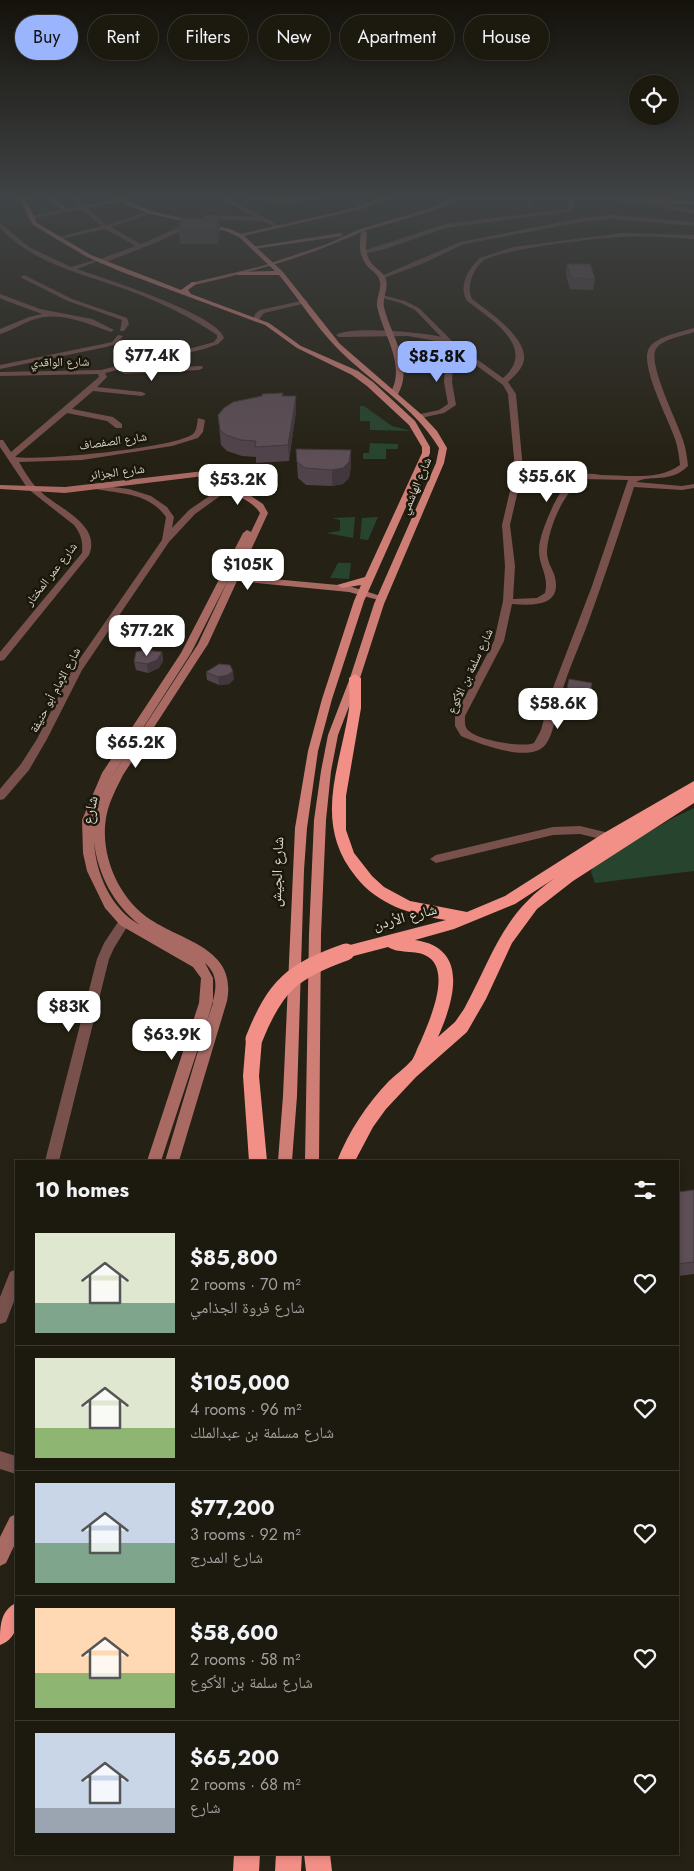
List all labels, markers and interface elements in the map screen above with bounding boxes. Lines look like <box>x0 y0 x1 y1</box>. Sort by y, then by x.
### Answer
chip: Buy <box>15 15 78 60</box>
chip: Rent <box>88 15 158 60</box>
chip: Filters <box>168 15 248 60</box>
chip: New <box>258 15 330 60</box>
chip: Apartment <box>340 15 454 60</box>
chip: House <box>464 15 549 60</box>
map controls <box>629 75 679 125</box>
button: locate <box>629 75 679 125</box>
pin: $77.4K <box>111 340 193 382</box>
pin: $85.8K <box>396 340 478 383</box>
text: $77.4K <box>124 344 180 367</box>
text: $85.8K <box>409 345 465 368</box>
street label: شارع الواقدي <box>31 352 89 373</box>
street label: شارع الصفصاف <box>78 427 148 455</box>
street label: شارع الهاشمي <box>396 455 437 518</box>
street label: شارع الجزائر <box>87 460 146 484</box>
pin: $55.6K <box>506 460 588 503</box>
pin: $53.2K <box>197 464 279 506</box>
text: $55.6K <box>518 465 576 488</box>
text: $53.2K <box>210 468 266 491</box>
street label: شارع عمر المختار <box>20 538 82 610</box>
pin: $105K <box>213 548 283 591</box>
text: $105K <box>223 553 273 576</box>
pin: $77.2K <box>106 614 188 657</box>
text: $77.2K <box>120 619 174 642</box>
street label: شارع سلمة بن الأكوع <box>442 625 498 717</box>
street label: شارع الإمام أبو حنيفة <box>25 644 85 736</box>
pin: $58.6K <box>517 688 599 730</box>
text: $58.6K <box>529 692 587 715</box>
pin: $65.2K <box>95 726 177 769</box>
text: $65.2K <box>107 731 165 754</box>
street label: شارع <box>76 794 104 826</box>
street label: شارع الجيش <box>265 836 289 908</box>
street label: شارع الأردن <box>371 898 439 936</box>
pin: $83K <box>39 990 99 1033</box>
text: $83K <box>48 995 90 1018</box>
pin: $63.9K <box>131 1018 213 1061</box>
text: $63.9K <box>143 1023 201 1046</box>
text: 10 homes <box>35 1175 129 1205</box>
icon: filters <box>631 1176 659 1204</box>
text: $85,800 <box>190 1243 278 1273</box>
icon: home <box>75 1253 135 1313</box>
icon: heart <box>631 1269 659 1297</box>
text: 2 rooms · 70 m² <box>190 1273 301 1296</box>
text: شارع فروة الجذامي <box>190 1296 305 1319</box>
text: $105,000 <box>190 1368 290 1398</box>
icon: home <box>75 1378 135 1438</box>
icon: heart <box>631 1394 659 1422</box>
text: 4 rooms · 96 m² <box>190 1398 301 1421</box>
text: شارع مسلمة بن عبدالملك <box>190 1421 334 1444</box>
text: $77,200 <box>190 1493 275 1523</box>
icon: home <box>75 1503 135 1563</box>
icon: heart <box>631 1519 659 1547</box>
text: 3 rooms · 92 m² <box>190 1523 301 1546</box>
text: شارع المدرج <box>190 1546 263 1569</box>
text: $58,600 <box>190 1618 278 1648</box>
icon: home <box>75 1628 135 1688</box>
icon: heart <box>631 1644 659 1672</box>
text: 2 rooms · 58 m² <box>190 1648 301 1671</box>
text: شارع سلمة بن الأكوع <box>190 1671 313 1694</box>
text: $65,200 <box>190 1743 279 1773</box>
icon: home <box>75 1753 135 1813</box>
icon: heart <box>631 1769 659 1797</box>
text: 2 rooms · 68 m² <box>190 1773 301 1796</box>
text: شارع <box>190 1796 220 1819</box>

